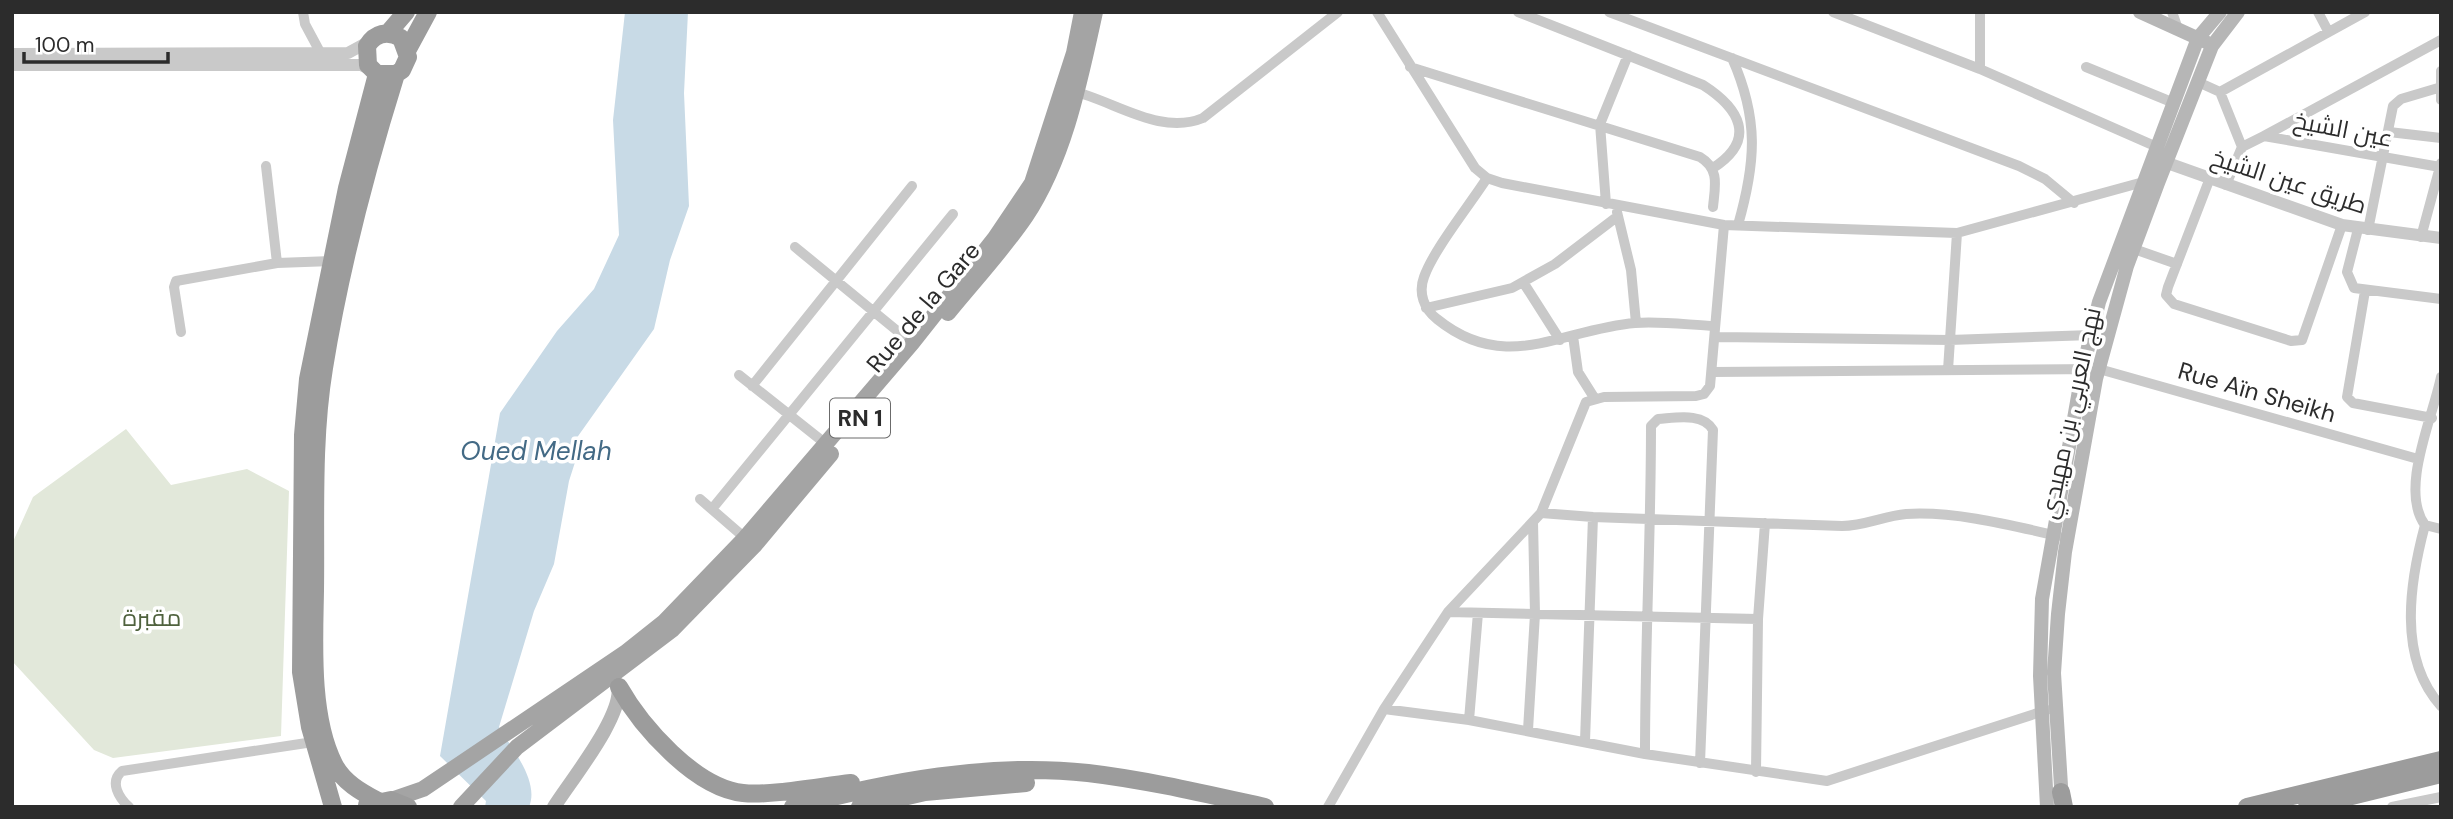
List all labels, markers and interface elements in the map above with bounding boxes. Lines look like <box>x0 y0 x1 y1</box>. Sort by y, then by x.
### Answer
scale bar <box>24 21 168 65</box>
text: 100 m <box>35 31 95 59</box>
street label: عين الشيخ <box>2291 104 2395 155</box>
street label: طريق عين الشيخ <box>2207 141 2371 222</box>
street label: Rue de la Gare <box>859 235 987 379</box>
street label: نهج العربي بن مهيدي <box>2032 304 2111 522</box>
street label: Rue Aïn Sheikh <box>2175 355 2339 429</box>
road number: RN 1 <box>830 398 890 438</box>
water label: Oued Mellah <box>460 434 612 468</box>
park label: مقبرة <box>122 602 182 633</box>

